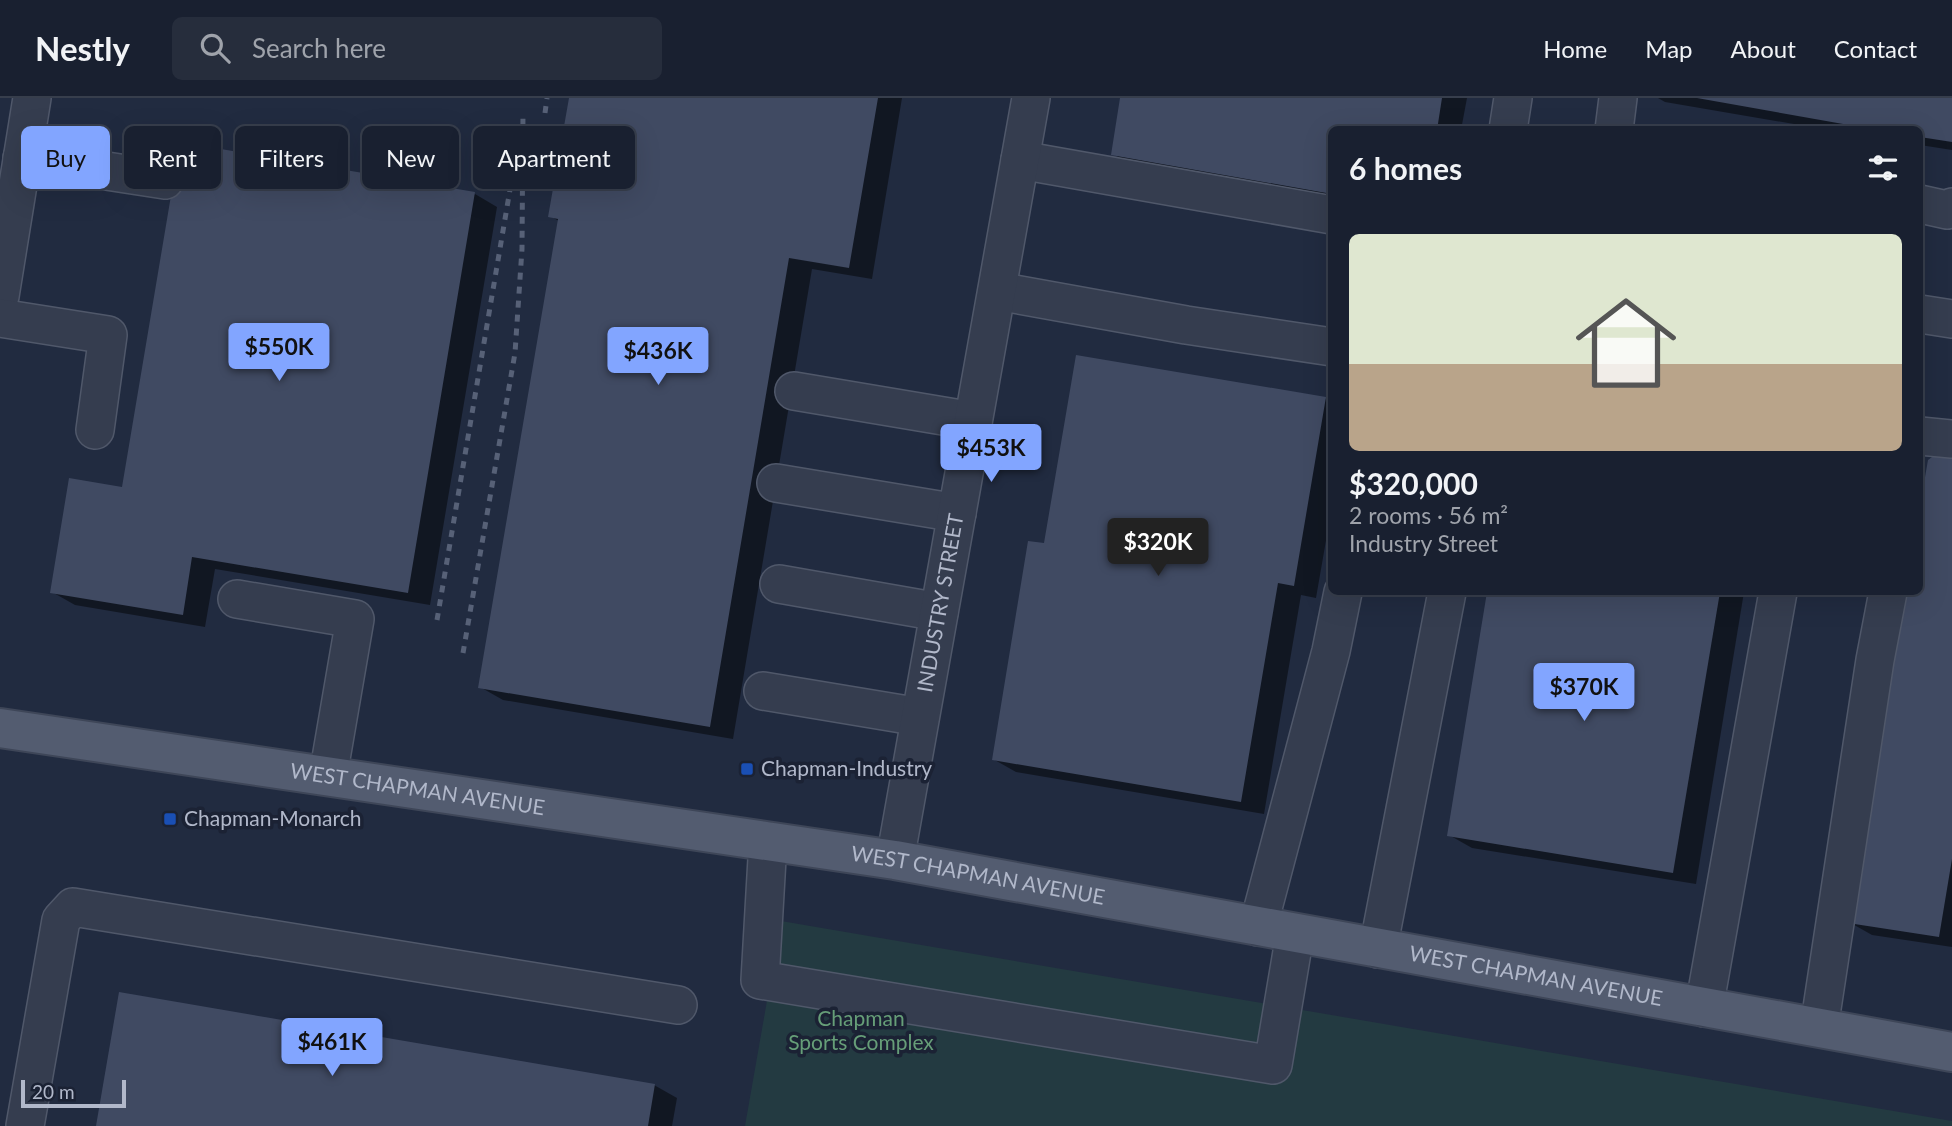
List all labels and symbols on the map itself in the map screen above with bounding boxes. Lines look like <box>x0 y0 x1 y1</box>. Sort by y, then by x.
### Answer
pin: $550K <box>230 324 328 383</box>
pin: $436K <box>609 328 707 387</box>
pin: $453K <box>942 424 1040 484</box>
street label: INDUSTRY STREET <box>911 511 968 694</box>
pin: $320K <box>1109 518 1207 578</box>
pin: $370K <box>1535 664 1633 723</box>
place label: Chapman-Industry <box>761 755 932 780</box>
street label: WEST CHAPMAN AVENUE <box>289 757 547 819</box>
marker: Chapman-Industry <box>739 761 755 777</box>
place label: Chapman-Monarch <box>184 805 361 830</box>
marker: Chapman-Monarch <box>162 811 178 827</box>
street label: WEST CHAPMAN AVENUE <box>850 840 1107 909</box>
street label: WEST CHAPMAN AVENUE <box>1407 940 1665 1010</box>
park label: Chapman Sports Complex <box>788 1005 934 1054</box>
pin: $461K <box>283 1018 381 1078</box>
scale bar <box>21 1077 126 1109</box>

